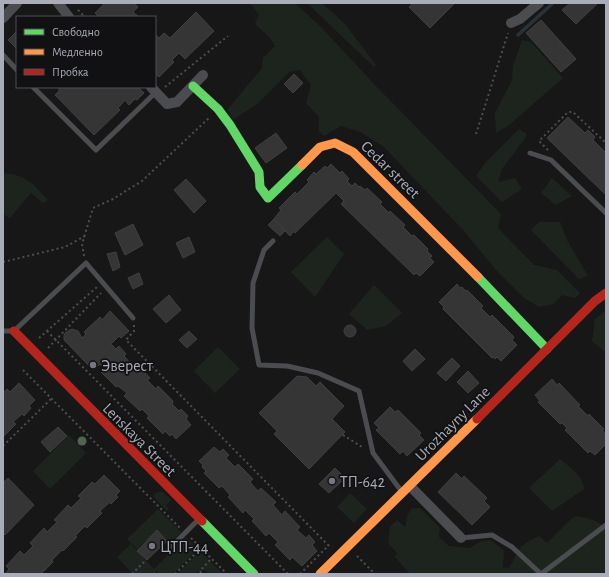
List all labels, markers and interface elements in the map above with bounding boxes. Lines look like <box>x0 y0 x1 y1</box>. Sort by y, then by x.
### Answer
legend <box>16 16 156 88</box>
text: Свободно <box>52 26 100 38</box>
text: Медленно <box>52 46 103 58</box>
text: Пробка <box>52 66 89 78</box>
street label: Cedar street <box>358 138 423 201</box>
place label: Эверест <box>101 358 153 374</box>
marker: Эверест <box>88 360 98 370</box>
street label: Urozhayny Lane <box>412 383 494 465</box>
street label: Lenskaya Street <box>99 400 179 480</box>
place label: ТП-642 <box>340 474 385 490</box>
marker: ТП-642 <box>327 476 337 486</box>
place label: ЦТП-44 <box>160 539 209 555</box>
marker: ЦТП-44 <box>147 541 157 551</box>

